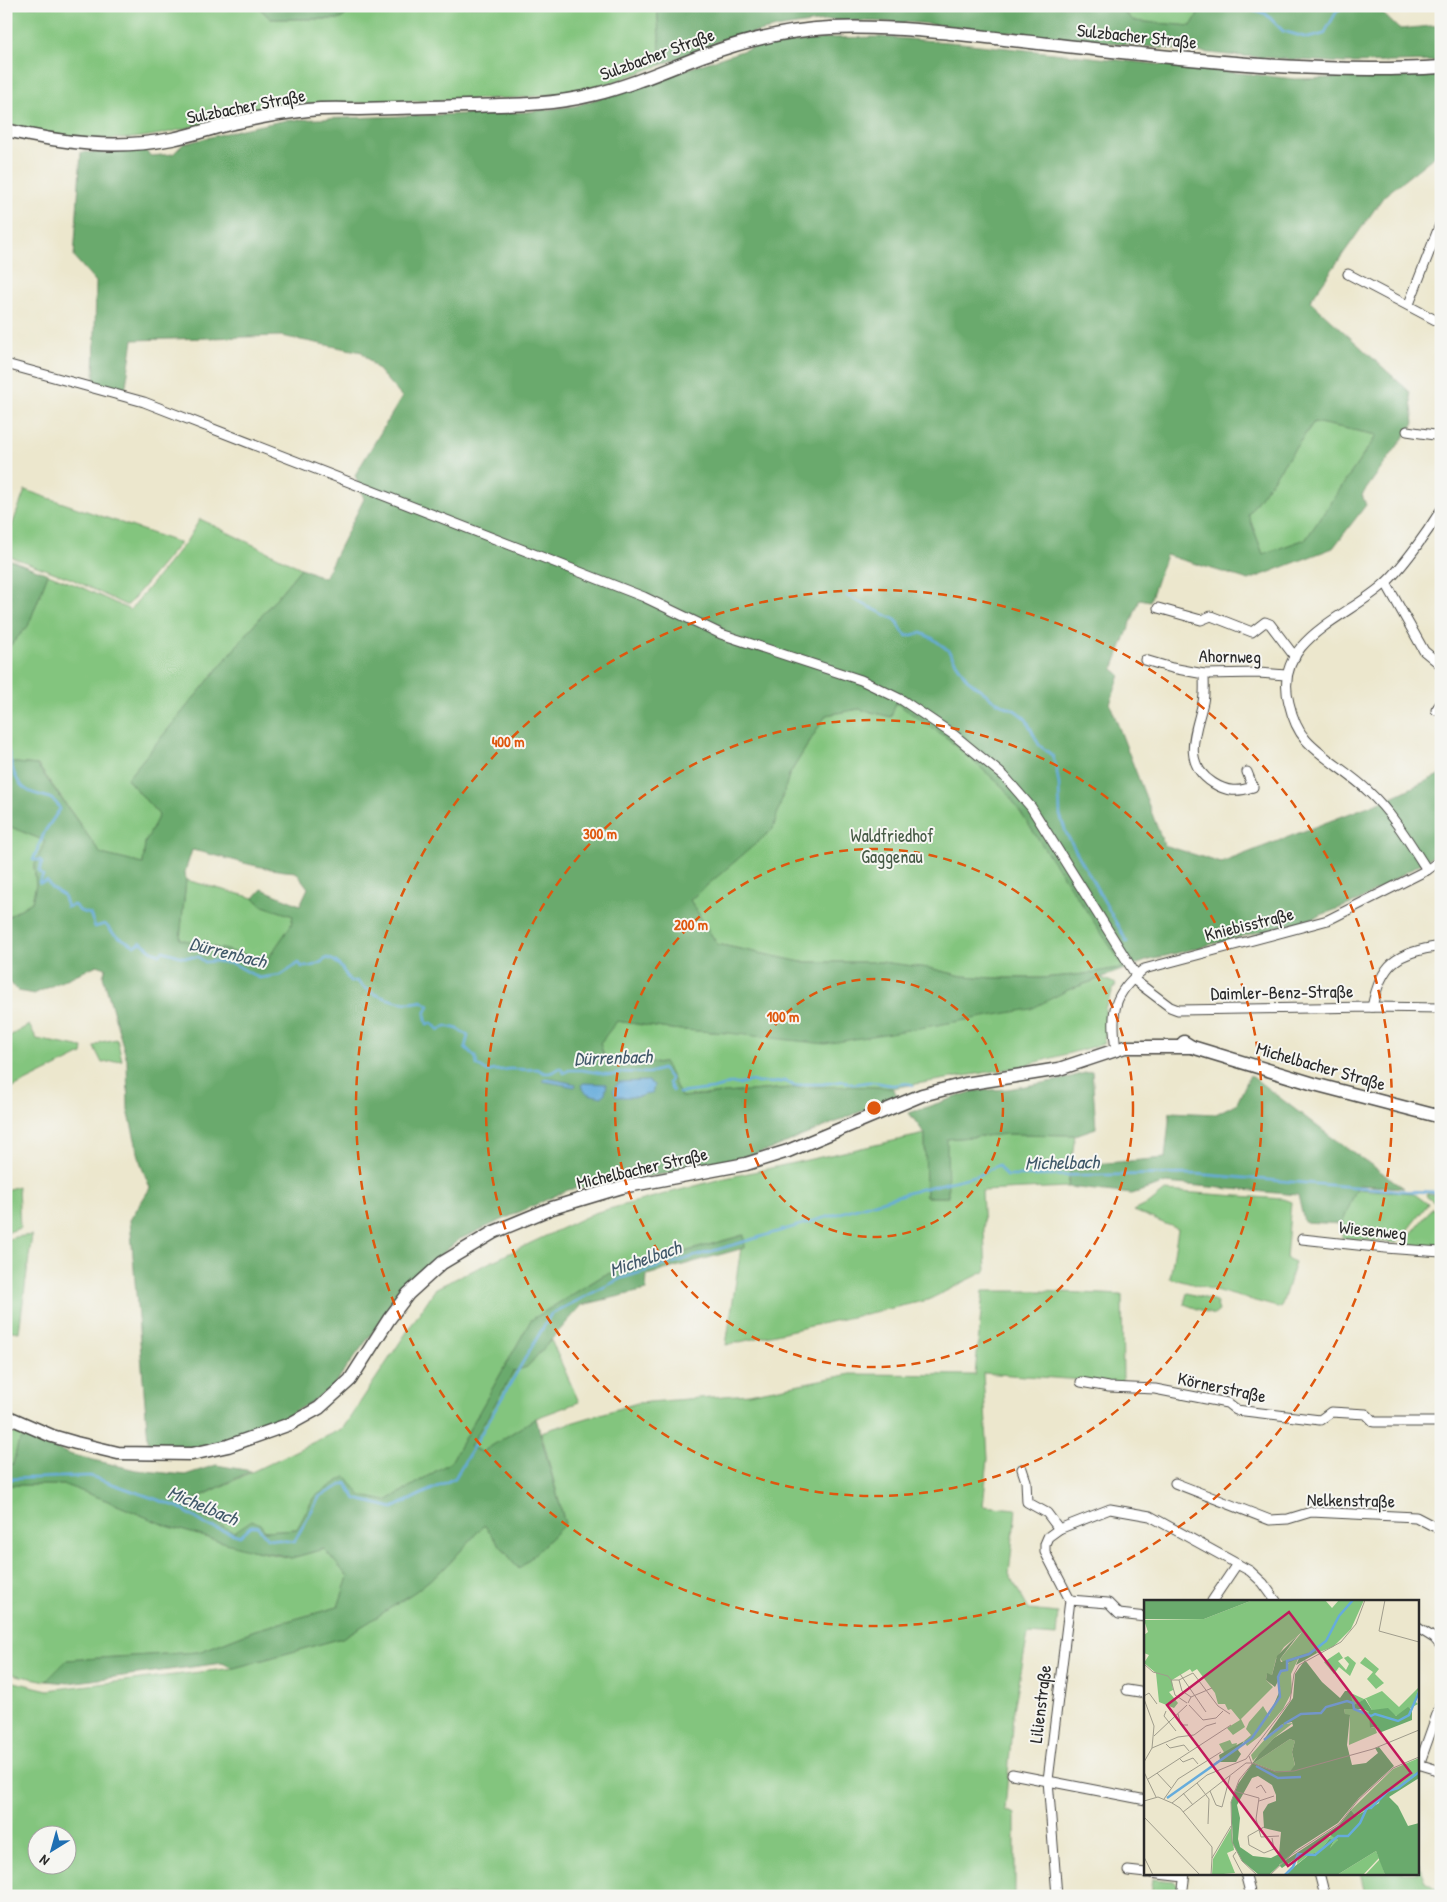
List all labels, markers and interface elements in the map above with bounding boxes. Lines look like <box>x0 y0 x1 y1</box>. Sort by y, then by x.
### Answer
street label: Sulzbacher Straße <box>1076 17 1198 55</box>
street label: Sulzbacher Straße <box>596 22 718 86</box>
street label: Sulzbacher Straße <box>185 82 307 130</box>
street label: Ahornweg <box>1199 643 1261 669</box>
text: 400 m <box>492 731 524 752</box>
text: 300 m <box>583 823 617 844</box>
park label: Waldfriedhof Gaggenau <box>851 823 934 869</box>
street label: Kniebisstraße <box>1202 901 1296 947</box>
text: 200 m <box>674 914 708 935</box>
water label: Dürrenbach <box>187 930 271 975</box>
street label: Daimler-Benz-Straße <box>1211 978 1353 1006</box>
text: 100 m <box>767 1006 799 1027</box>
street label: Michelbacher Straße <box>1253 1036 1389 1096</box>
water label: Dürrenbach <box>574 1043 654 1071</box>
centre of rings <box>865 1099 883 1117</box>
street label: Michelbacher Straße <box>574 1141 710 1195</box>
water label: Michelbach <box>1025 1148 1101 1176</box>
street label: Wiesenweg <box>1338 1214 1408 1246</box>
water label: Michelbach <box>606 1233 686 1282</box>
street label: Körnerstraße <box>1176 1365 1268 1409</box>
water label: Michelbach <box>164 1479 244 1532</box>
street label: Nelkenstraße <box>1307 1487 1395 1513</box>
inset map <box>1144 1600 1420 1874</box>
street label: Lilienstraße <box>1023 1663 1057 1745</box>
north arrow <box>28 1824 78 1874</box>
text: N <box>35 1851 53 1871</box>

